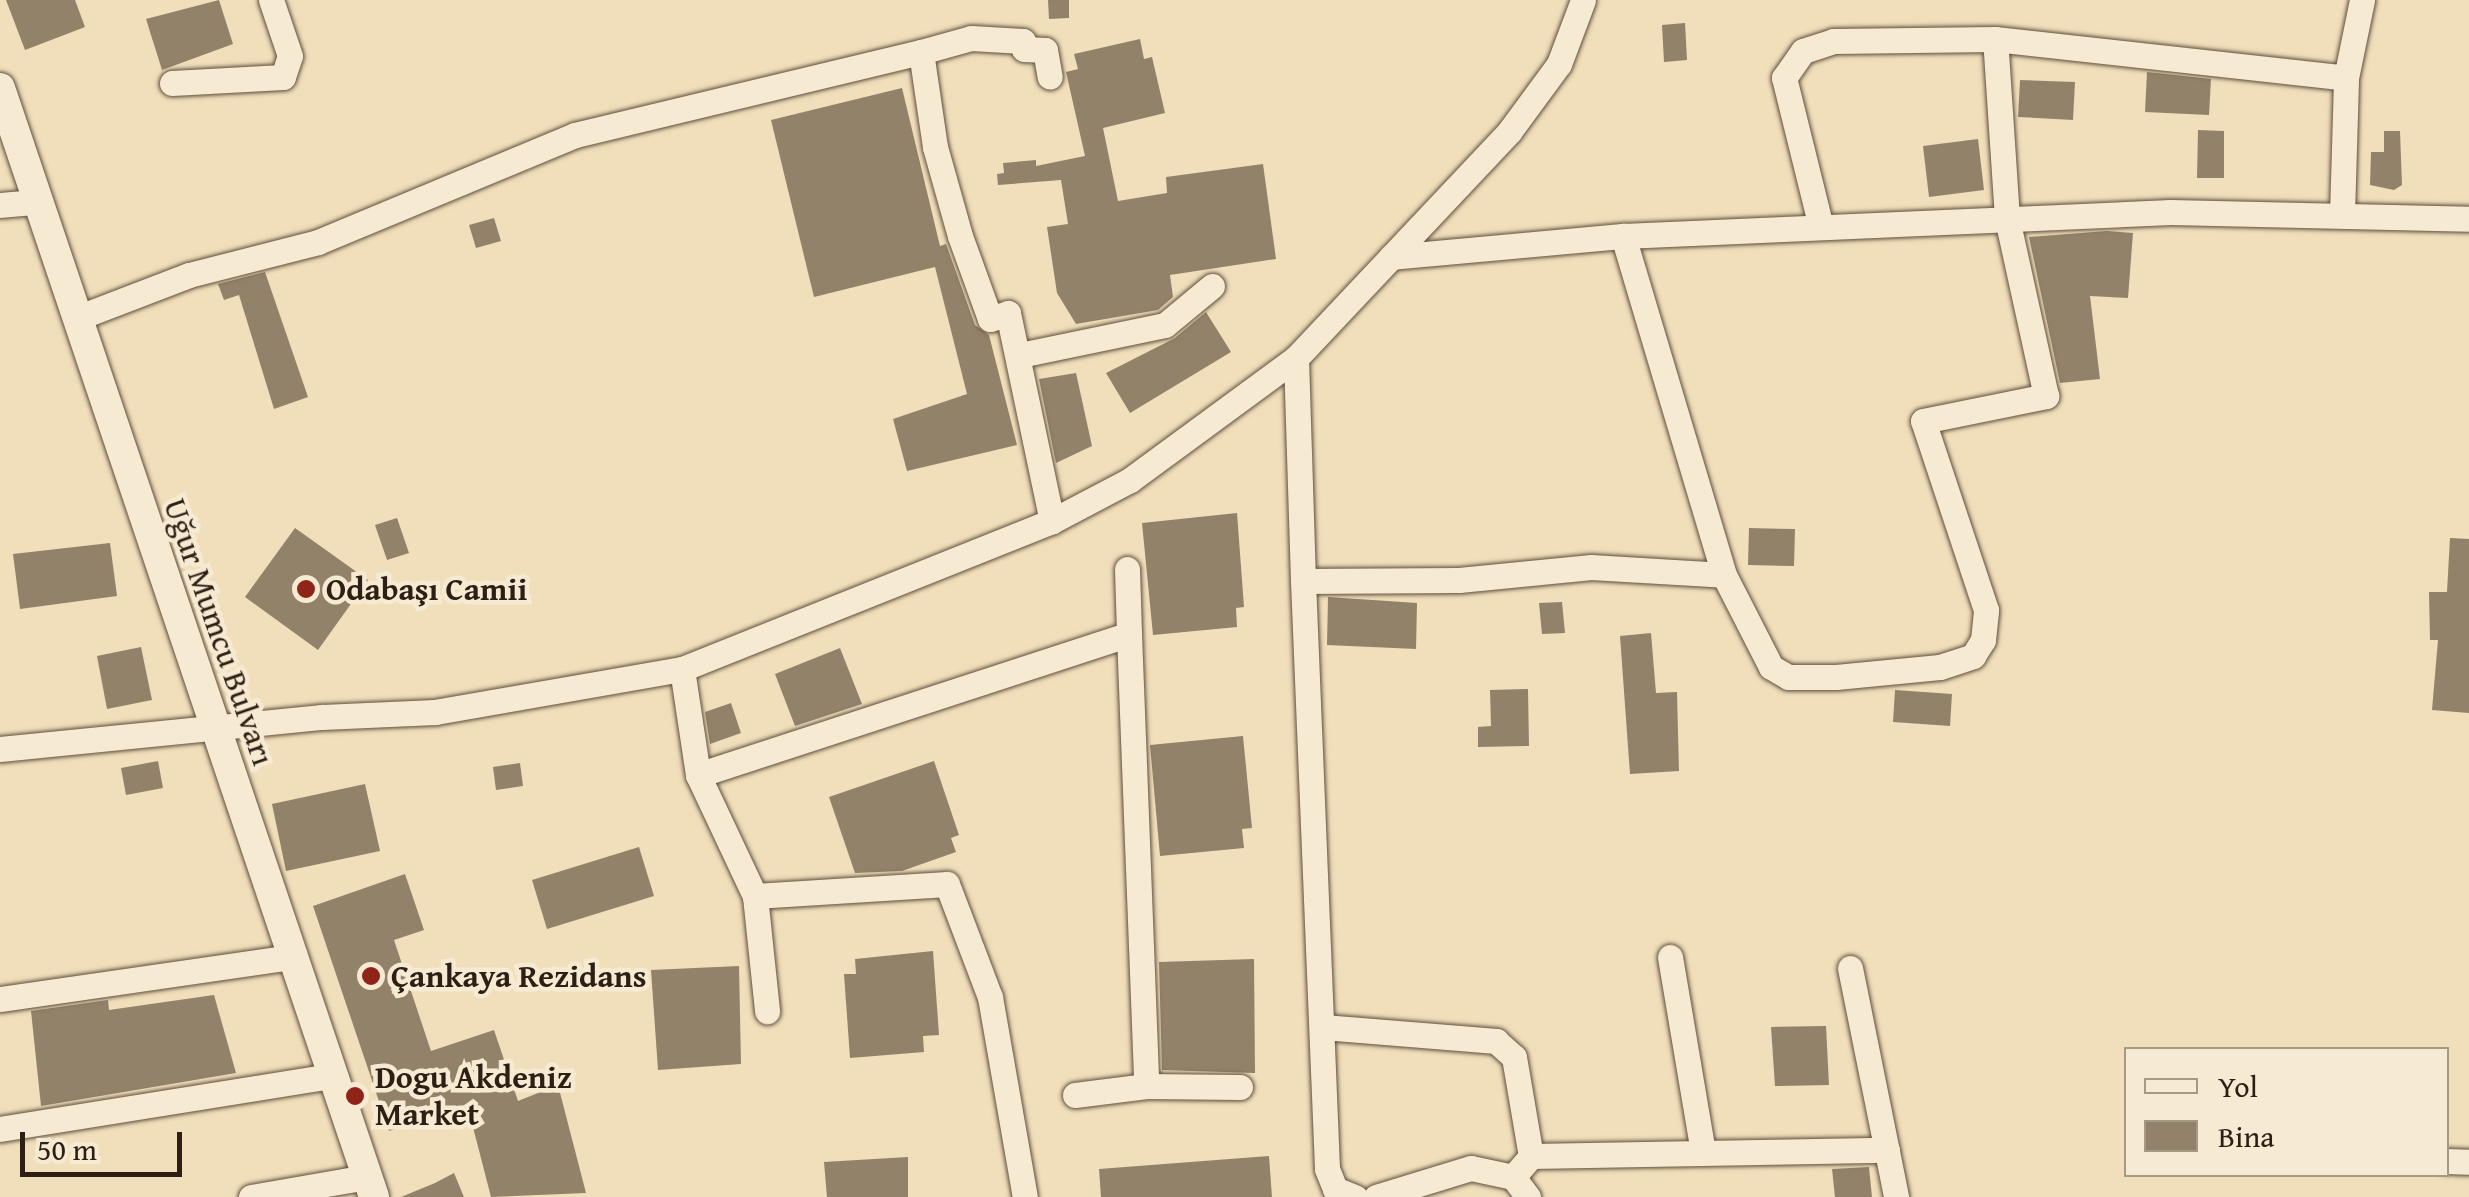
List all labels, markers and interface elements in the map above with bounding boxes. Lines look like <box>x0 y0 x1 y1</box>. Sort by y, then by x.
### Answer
street label: Uğur Mumcu Bulvarı <box>155 493 283 771</box>
place label: Odabaşı Camii <box>326 570 527 608</box>
marker: Odabaşı Camii <box>295 578 317 600</box>
place label: Çankaya Rezidans <box>391 957 647 995</box>
marker: Çankaya Rezidans <box>360 965 382 987</box>
legend <box>2124 1047 2449 1177</box>
place label: Dogu Akdeniz Market <box>375 1059 572 1134</box>
text: Yol <box>2218 1064 2258 1108</box>
marker: Dogu Akdeniz Market <box>344 1085 366 1107</box>
scale bar <box>25 1112 188 1174</box>
text: Bina <box>2218 1114 2274 1158</box>
text: 50 m <box>37 1127 97 1171</box>

